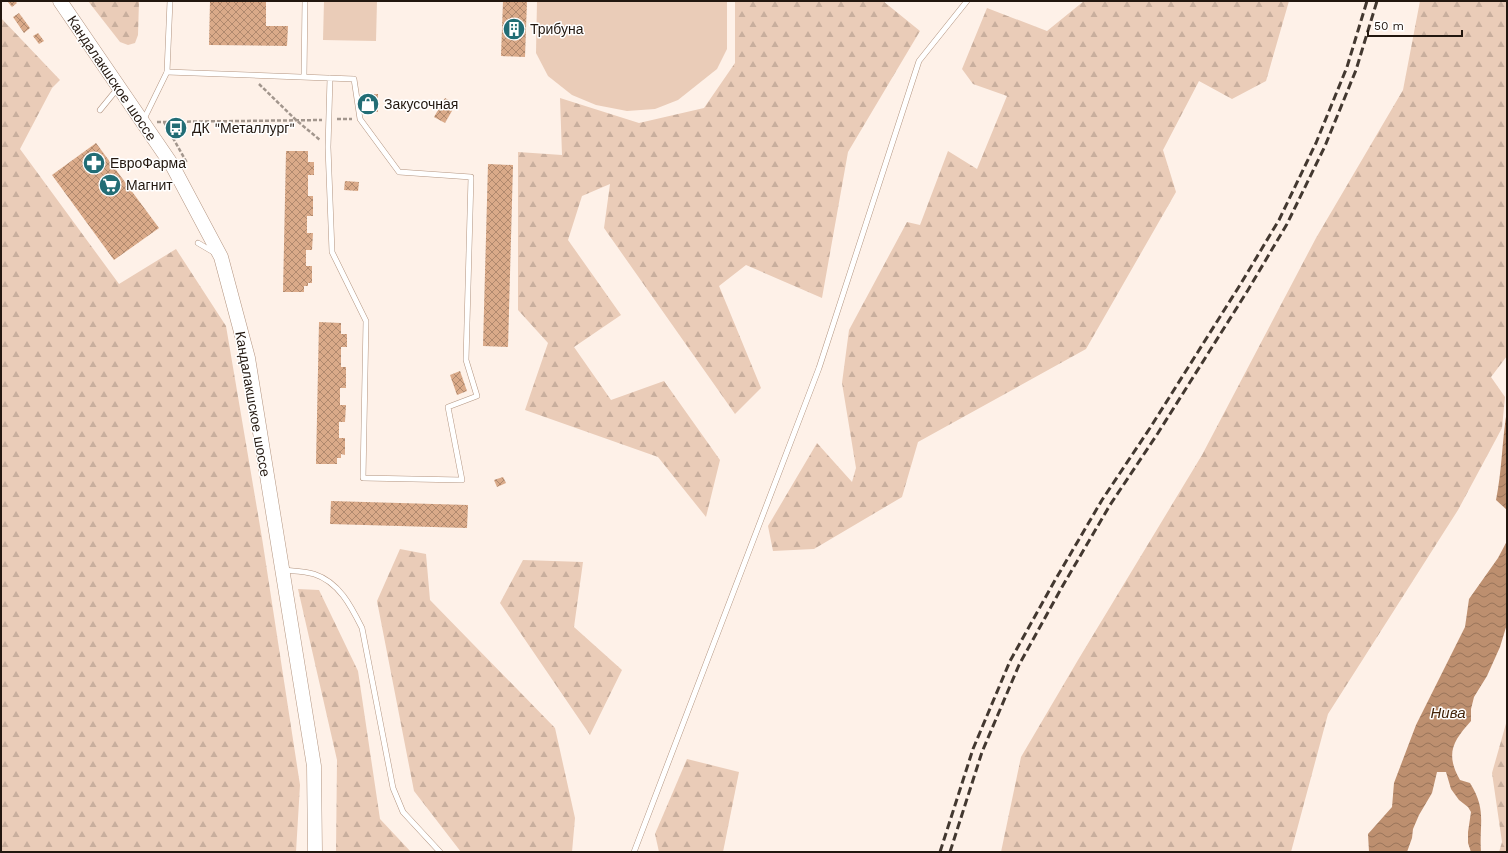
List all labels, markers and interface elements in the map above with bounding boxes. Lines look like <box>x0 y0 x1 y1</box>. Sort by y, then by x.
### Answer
street label: Кандалакшское шоссе <box>64 12 160 144</box>
scale bar <box>1368 12 1462 38</box>
building icon: Трибуна <box>501 16 527 42</box>
text: 50 m <box>1374 19 1404 33</box>
place label: Трибуна <box>530 21 584 37</box>
shop icon: Закусочная <box>355 91 381 117</box>
place label: Закусочная <box>384 96 458 112</box>
bus stop icon: ДК "Металлург" <box>163 115 189 141</box>
place label: ДК "Металлург" <box>192 120 295 136</box>
pharmacy icon: ЕвроФарма <box>81 150 107 176</box>
place label: ЕвроФарма <box>110 155 186 171</box>
supermarket icon: Магнит <box>97 172 123 198</box>
place label: Магнит <box>126 177 173 193</box>
street label: Кандалакшское шоссе <box>232 330 274 478</box>
water label: Нива <box>1430 704 1466 722</box>

